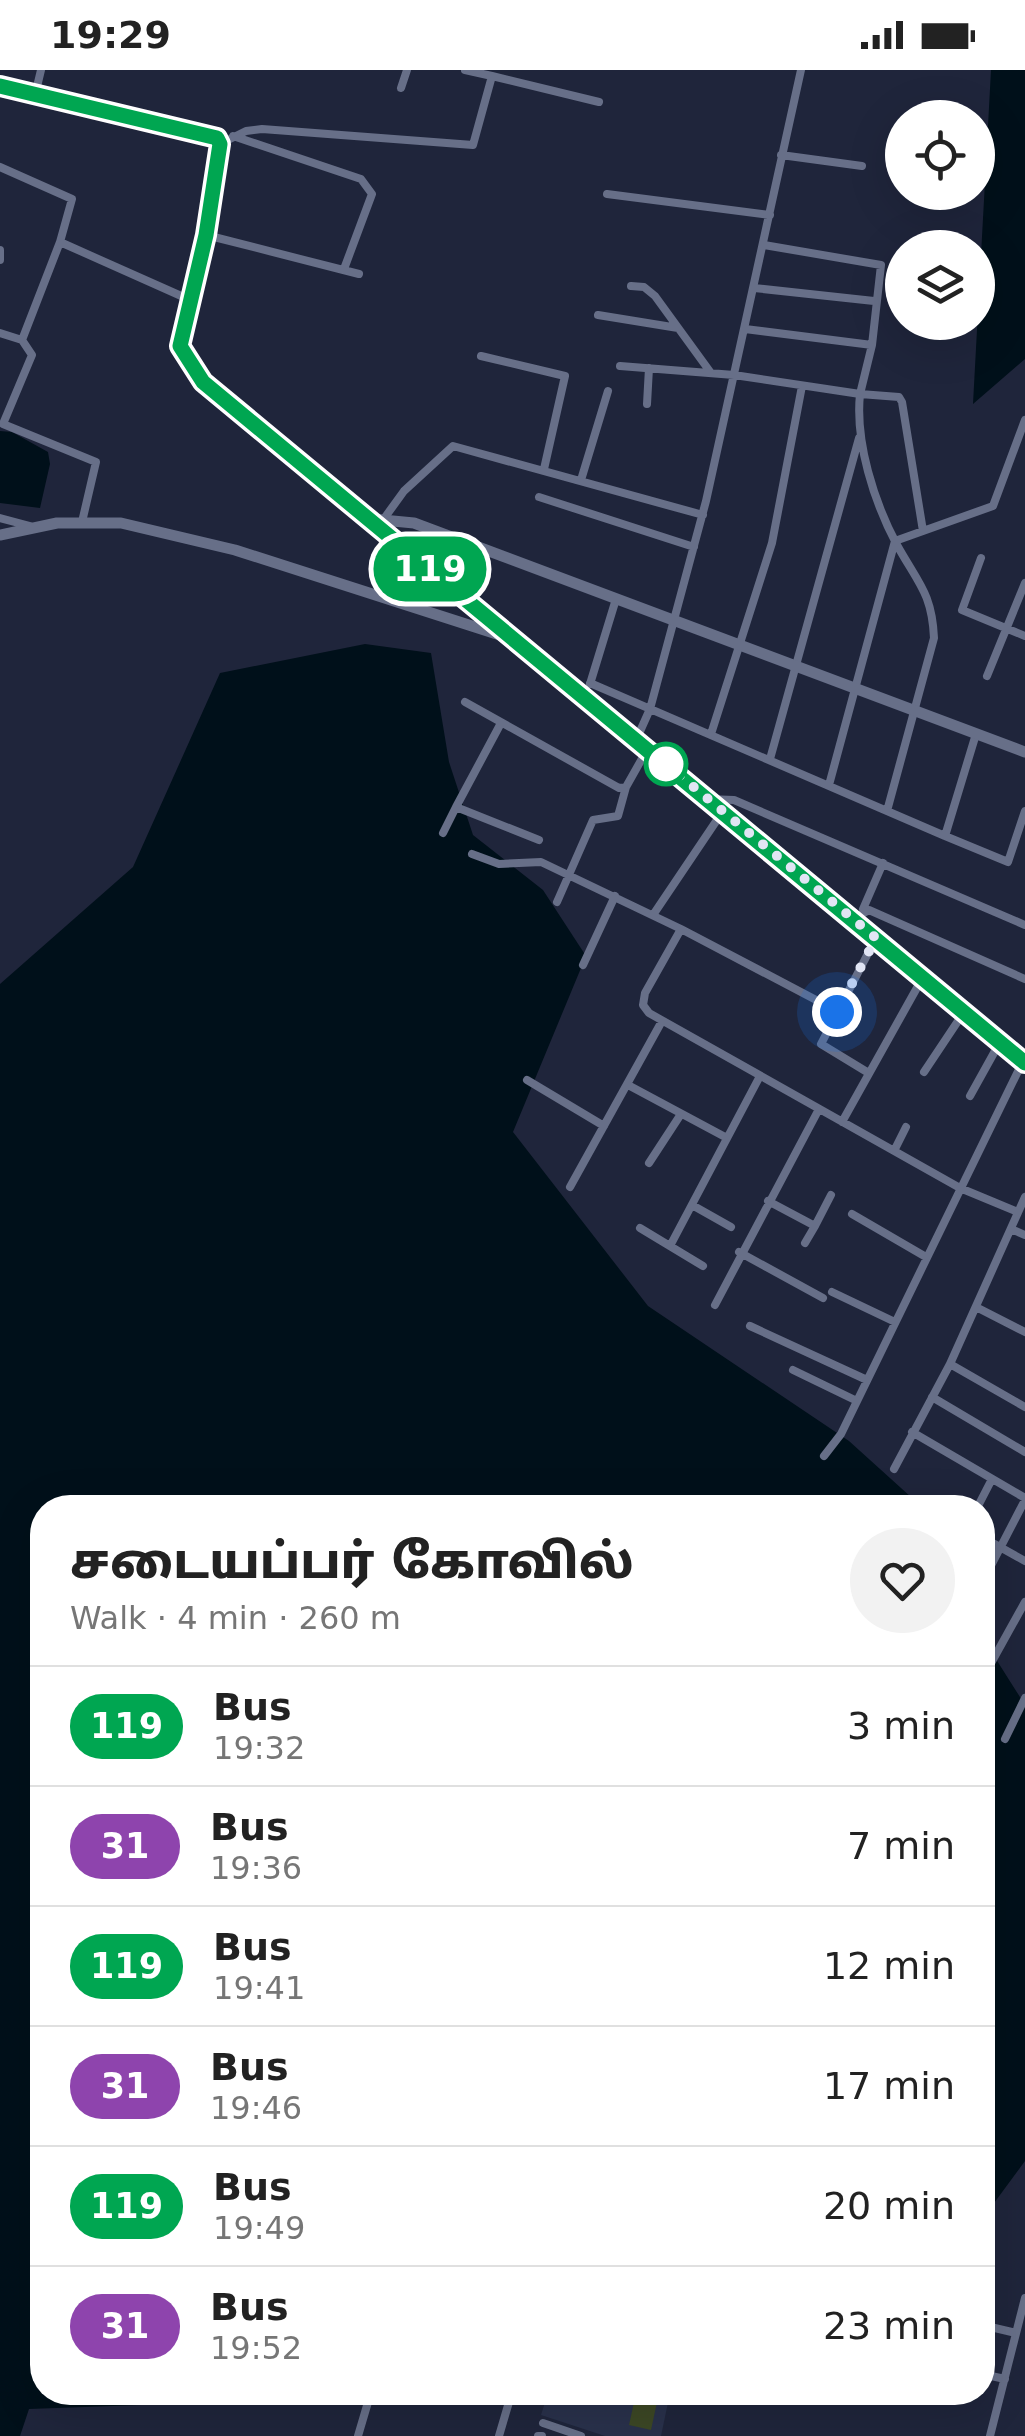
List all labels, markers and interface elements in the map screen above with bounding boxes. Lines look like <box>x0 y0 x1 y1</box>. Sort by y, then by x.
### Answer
text: 19:29 <box>50 13 171 57</box>
map controls <box>885 100 995 340</box>
button: locate <box>885 100 995 210</box>
button: layers <box>885 230 995 340</box>
line badge: 119 <box>372 536 488 602</box>
text: 119 <box>393 549 467 589</box>
unlabelled marker <box>645 743 687 785</box>
your location <box>812 987 862 1037</box>
button: heart <box>850 1528 955 1633</box>
text: சடையப்பர் கோவில் <box>70 1533 634 1589</box>
text: Walk · 4 min · 260 m <box>70 1599 401 1637</box>
text: Bus <box>213 1685 292 1729</box>
text: 3 min <box>847 1704 955 1748</box>
text: 119 <box>90 1706 163 1746</box>
text: 19:32 <box>213 1729 305 1767</box>
text: Bus <box>210 1805 289 1849</box>
text: 7 min <box>847 1824 955 1868</box>
text: 31 <box>101 1826 149 1866</box>
text: 19:36 <box>210 1849 302 1887</box>
text: Bus <box>213 1925 292 1969</box>
text: 12 min <box>823 1944 955 1988</box>
text: 119 <box>90 1946 163 1986</box>
text: 19:41 <box>213 1969 305 2007</box>
text: Bus <box>210 2045 289 2089</box>
text: 17 min <box>823 2064 955 2108</box>
text: 31 <box>101 2066 149 2106</box>
text: 19:46 <box>210 2089 302 2127</box>
text: Bus <box>213 2165 292 2209</box>
text: 20 min <box>823 2184 955 2228</box>
text: 119 <box>90 2186 163 2226</box>
text: 19:49 <box>213 2209 305 2247</box>
text: Bus <box>210 2285 289 2329</box>
text: 23 min <box>823 2304 955 2348</box>
text: 31 <box>101 2306 149 2346</box>
text: 19:52 <box>210 2329 302 2367</box>

